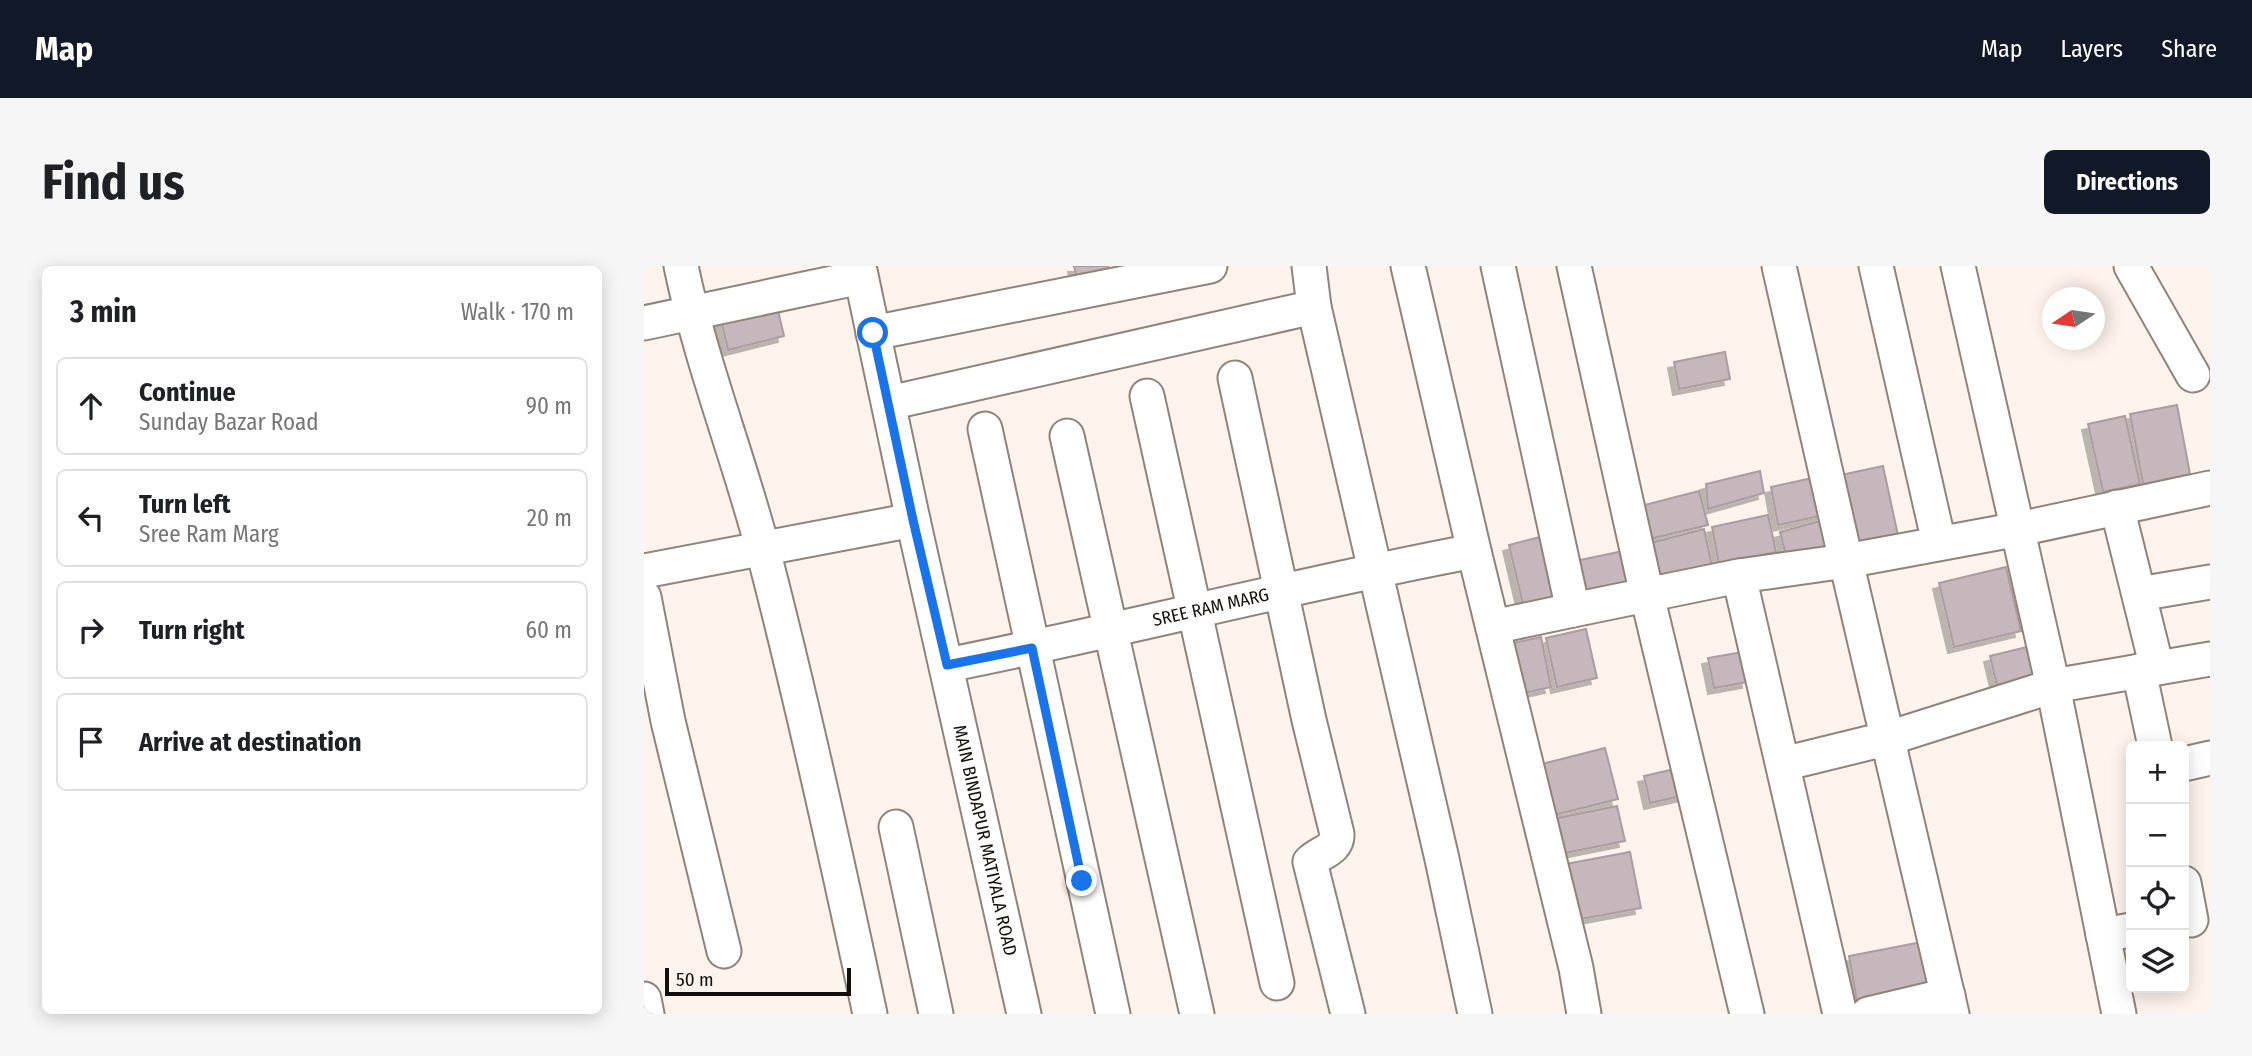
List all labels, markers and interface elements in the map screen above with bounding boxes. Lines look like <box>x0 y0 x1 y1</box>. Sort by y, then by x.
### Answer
text: Map <box>35 29 93 69</box>
text: Map <box>1981 35 2023 63</box>
text: Layers <box>2061 35 2123 63</box>
text: Share <box>2161 35 2217 63</box>
button: Directions <box>2044 150 2210 214</box>
text: Find us <box>42 153 185 212</box>
north arrow <box>2042 287 2105 350</box>
text: 3 min <box>70 294 137 330</box>
text: Walk · 170 m <box>461 298 574 326</box>
route start <box>857 317 888 348</box>
text: Continue <box>139 377 236 408</box>
icon: ahead <box>72 387 110 425</box>
text: 90 m <box>526 392 572 420</box>
text: Sunday Bazar Road <box>139 408 319 436</box>
text: Turn left <box>139 489 231 520</box>
icon: left <box>72 499 110 537</box>
text: 20 m <box>527 504 572 532</box>
text: Sree Ram Marg <box>139 520 279 548</box>
street label: SREE RAM MARG <box>1151 583 1271 631</box>
icon: right <box>72 611 110 649</box>
text: Turn right <box>139 615 245 646</box>
text: 60 m <box>526 616 572 644</box>
icon: arrive <box>72 723 110 761</box>
street label: MAIN BINDAPUR MATIYALA ROAD <box>948 723 1022 958</box>
text: Arrive at destination <box>139 727 362 758</box>
map controls <box>2126 741 2189 993</box>
button: + <box>2126 741 2189 804</box>
button: − <box>2126 804 2189 867</box>
route end <box>1066 865 1097 896</box>
button: locate <box>2126 867 2189 930</box>
button: layers <box>2126 930 2189 993</box>
scale bar <box>665 965 850 997</box>
text: 50 m <box>676 968 714 991</box>

